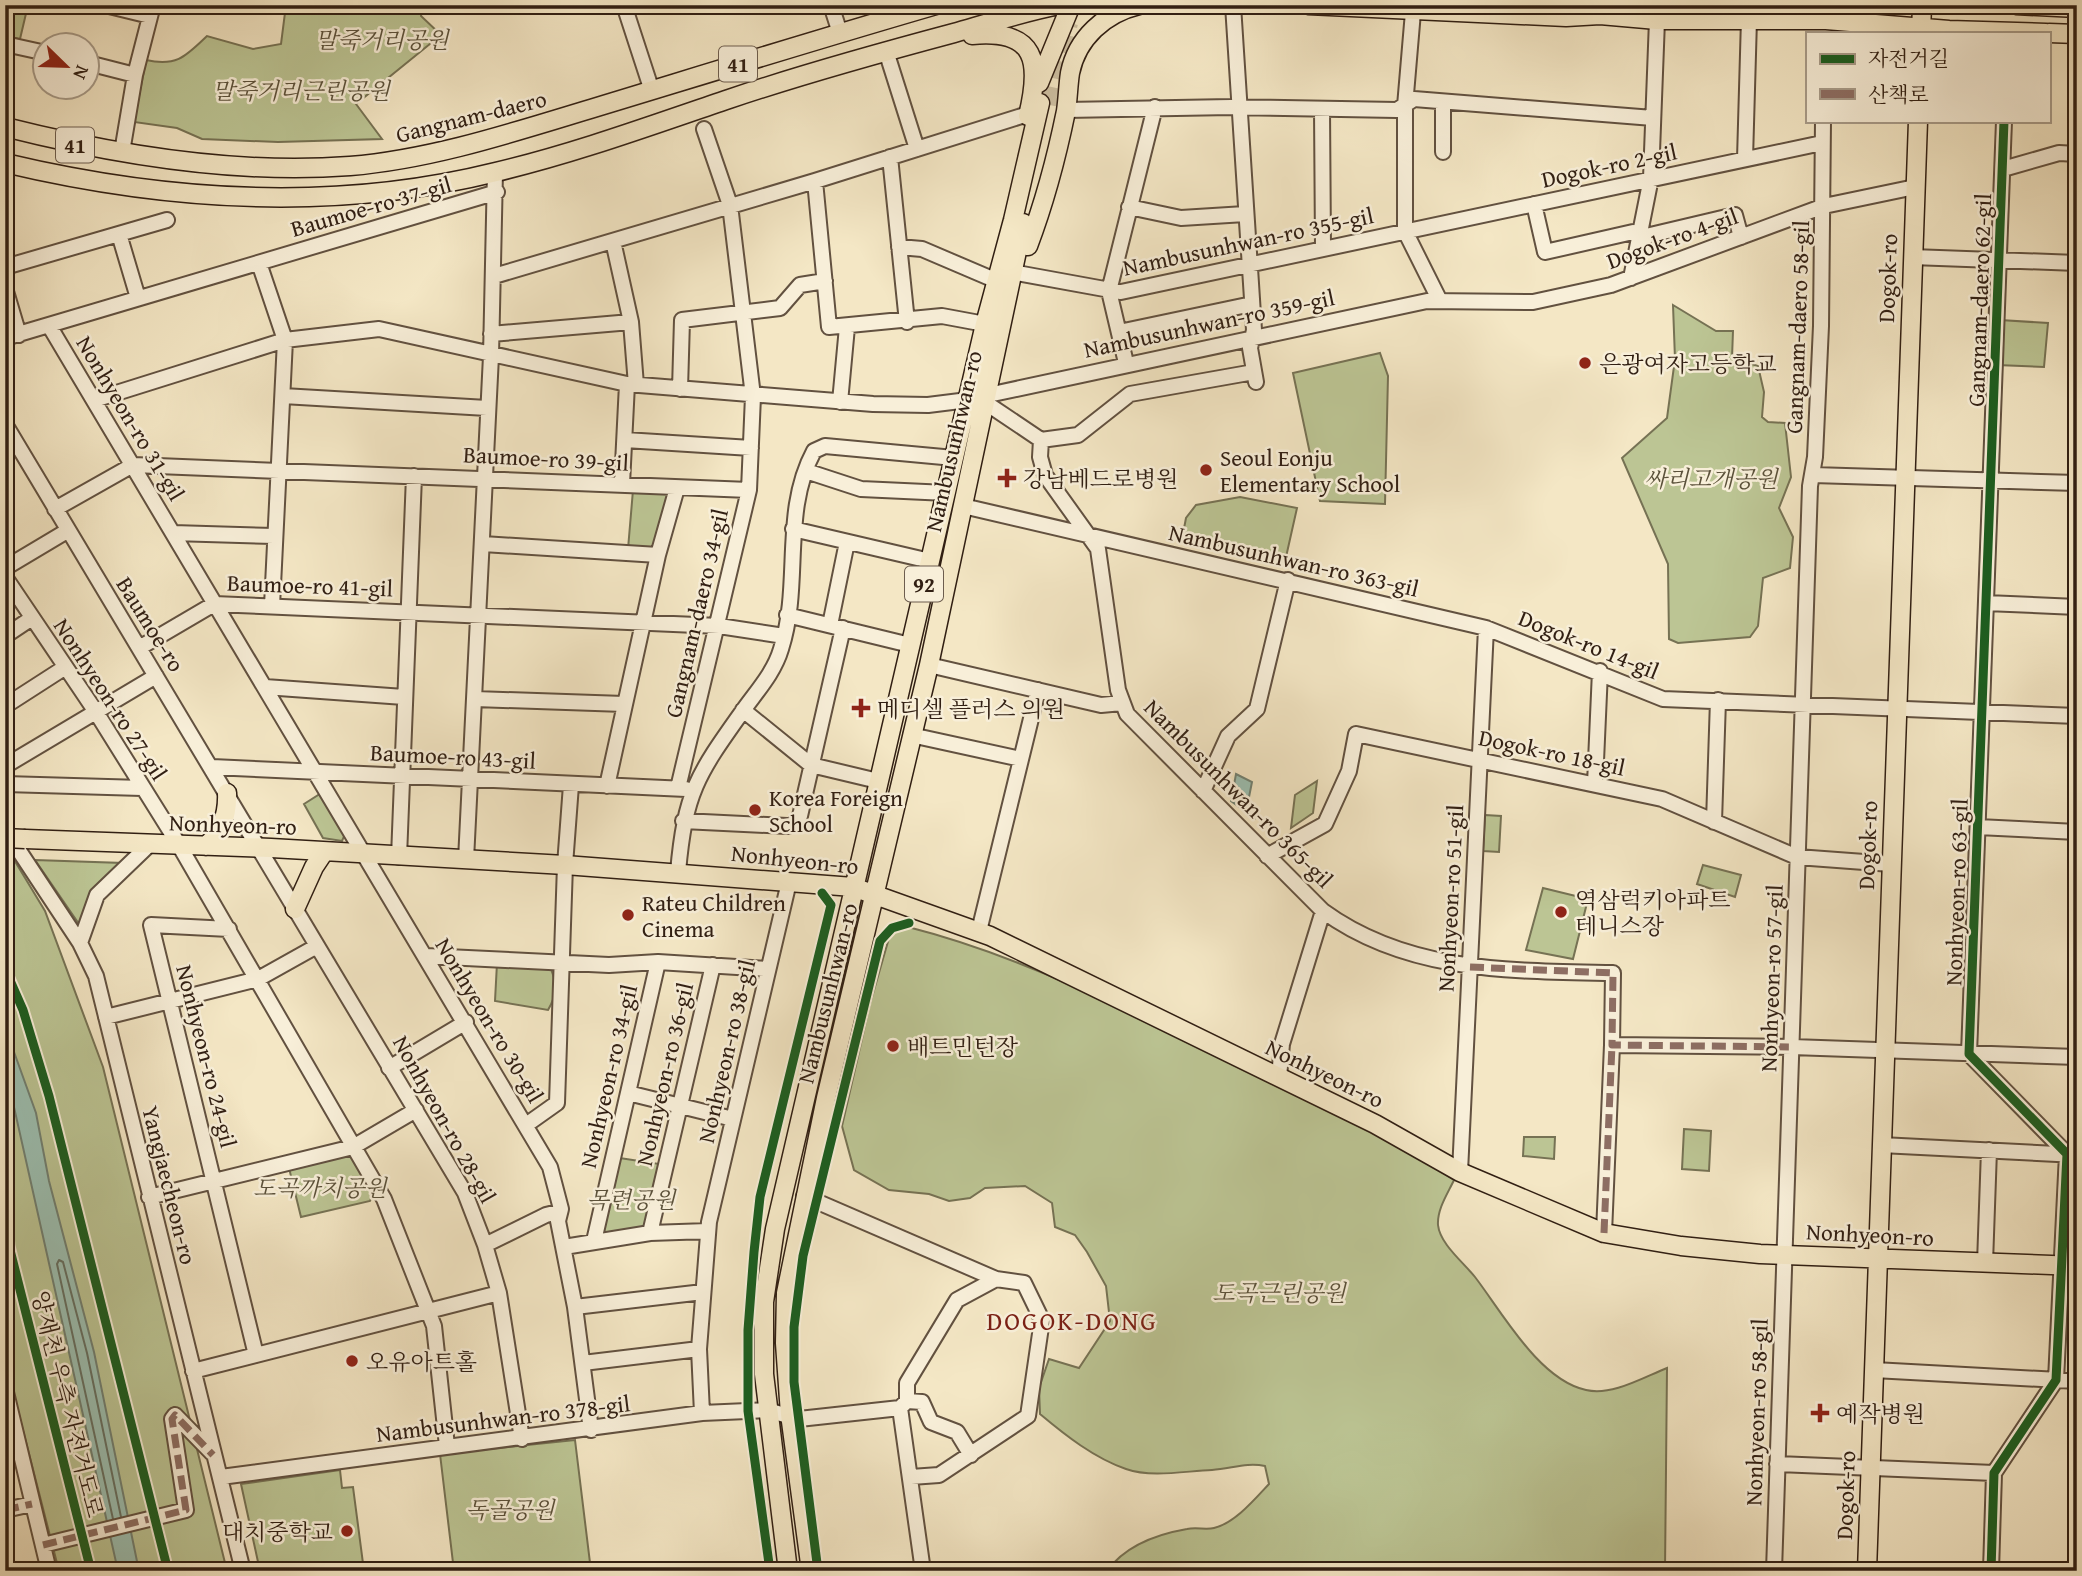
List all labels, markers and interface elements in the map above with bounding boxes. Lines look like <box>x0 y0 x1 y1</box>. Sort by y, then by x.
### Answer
park label: 말죽거리공원 <box>315 23 450 56</box>
north arrow <box>32 32 102 102</box>
legend <box>1806 32 2050 122</box>
text: 자전거길 <box>1868 43 1949 74</box>
road number: 41 <box>719 46 757 82</box>
text: N <box>66 61 97 84</box>
park label: 말죽거리근린공원 <box>212 74 392 107</box>
text: 산책로 <box>1868 79 1929 110</box>
street label: Gangnam-daero <box>392 81 550 151</box>
road number: 41 <box>56 128 94 162</box>
street label: Dogok-ro 2-gil <box>1538 135 1680 195</box>
street label: Baumoe-ro 37-gil <box>287 167 455 245</box>
street label: Gangnam-daero 62-gil <box>1959 193 1999 407</box>
street label: Nambusunhwan-ro 355-gil <box>1120 198 1376 284</box>
street label: Dogok-ro 4-gil <box>1602 199 1742 277</box>
street label: Gangnam-daero 58-gil <box>1777 220 1817 434</box>
street label: Dogok-ro <box>1869 233 1905 323</box>
street label: Nambusunhwan-ro 359-gil <box>1081 280 1337 366</box>
street label: Nonhyeon-ro 31-gil <box>69 329 193 507</box>
street label: Nambusunhwan-ro <box>916 347 990 535</box>
place label: 은광여자고등학교 <box>1599 347 1777 380</box>
marker: 은광여자고등학교 <box>1577 355 1593 371</box>
street label: Baumoe-ro 39-gil <box>462 437 630 479</box>
place label: Seoul Eonju Elementary School <box>1220 441 1400 500</box>
place label: 강남베드로병원 <box>1023 462 1179 495</box>
marker: Seoul Eonju Elementary School <box>1198 462 1214 478</box>
park label: 싸리고개공원 <box>1644 462 1779 495</box>
marker: 강남베드로병원 <box>997 468 1017 488</box>
street label: Gangnam-daero 34-gil <box>656 505 736 721</box>
street label: Nambusunhwan-ro 363-gil <box>1166 515 1422 605</box>
street label: Baumoe-ro 41-gil <box>227 566 393 604</box>
road number: 92 <box>905 566 943 602</box>
street label: Baumoe-ro <box>109 570 193 678</box>
street label: Dogok-ro 14-gil <box>1514 601 1664 687</box>
street label: Nonhyeon-ro 27-gil <box>46 611 176 787</box>
street label: Nambusunhwan-ro 365-gil <box>1137 691 1341 895</box>
place label: 메디셀 플러스 의원 <box>877 692 1065 725</box>
marker: 메디셀 플러스 의원 <box>851 698 871 718</box>
street label: Dogok-ro 18-gil <box>1476 720 1628 784</box>
street label: Baumoe-ro 43-gil <box>369 735 537 777</box>
place label: Korea Foreign School <box>769 781 903 840</box>
street label: Nonhyeon-ro 63-gil <box>1936 798 1976 986</box>
street label: Dogok-ro <box>1849 800 1885 890</box>
marker: Korea Foreign School <box>747 802 763 818</box>
street label: Nonhyeon-ro 51-gil <box>1429 804 1471 992</box>
street label: Nonhyeon-ro <box>169 805 297 843</box>
street label: Nonhyeon-ro <box>730 836 860 882</box>
place label: 역삼럭키아파트 테니스장 <box>1575 883 1731 942</box>
street label: Nonhyeon-ro 57-gil <box>1751 884 1791 1072</box>
place label: Rateu Children Cinema <box>642 886 786 945</box>
street label: Nambusunhwan-ro <box>789 899 865 1087</box>
marker: 역삼럭키아파트 테니스장 <box>1553 904 1569 920</box>
marker: Rateu Children Cinema <box>620 907 636 923</box>
street label: Nonhyeon-ro 30-gil <box>428 931 552 1109</box>
street label: Nonhyeon-ro 38-gil <box>689 956 763 1146</box>
street label: Nonhyeon-ro 24-gil <box>168 961 246 1151</box>
street label: Nonhyeon-ro 36-gil <box>627 979 701 1169</box>
street label: Nonhyeon-ro 34-gil <box>571 981 645 1171</box>
street label: Nonhyeon-ro 28-gil <box>385 1029 505 1209</box>
place label: 배트민턴장 <box>907 1030 1019 1063</box>
street label: Nonhyeon-ro <box>1260 1030 1390 1116</box>
marker: 배트민턴장 <box>885 1038 901 1054</box>
street label: Yangjaecheon-ro <box>134 1102 206 1268</box>
park label: 도곡까치공원 <box>253 1171 388 1204</box>
park label: 목련공원 <box>587 1183 677 1216</box>
street label: Nonhyeon-ro <box>1805 1214 1935 1254</box>
park label: 도곡근린공원 <box>1212 1276 1347 1309</box>
street label: 양재천 우측 자전거도로 <box>24 1287 112 1521</box>
district label: DOGOK-DONG <box>987 1301 1157 1340</box>
street label: Nonhyeon-ro 58-gil <box>1736 1318 1776 1506</box>
place label: 오유아트홀 <box>366 1345 477 1378</box>
marker: 오유아트홀 <box>344 1353 360 1369</box>
street label: Nambusunhwan-ro 378-gil <box>374 1386 632 1450</box>
place label: 예작병원 <box>1836 1397 1925 1430</box>
marker: 예작병원 <box>1810 1403 1830 1423</box>
street label: Dogok-ro <box>1827 1450 1863 1540</box>
park label: 독골공원 <box>466 1493 556 1526</box>
place label: 대치중학교 <box>222 1515 333 1548</box>
marker: 대치중학교 <box>339 1523 355 1539</box>

